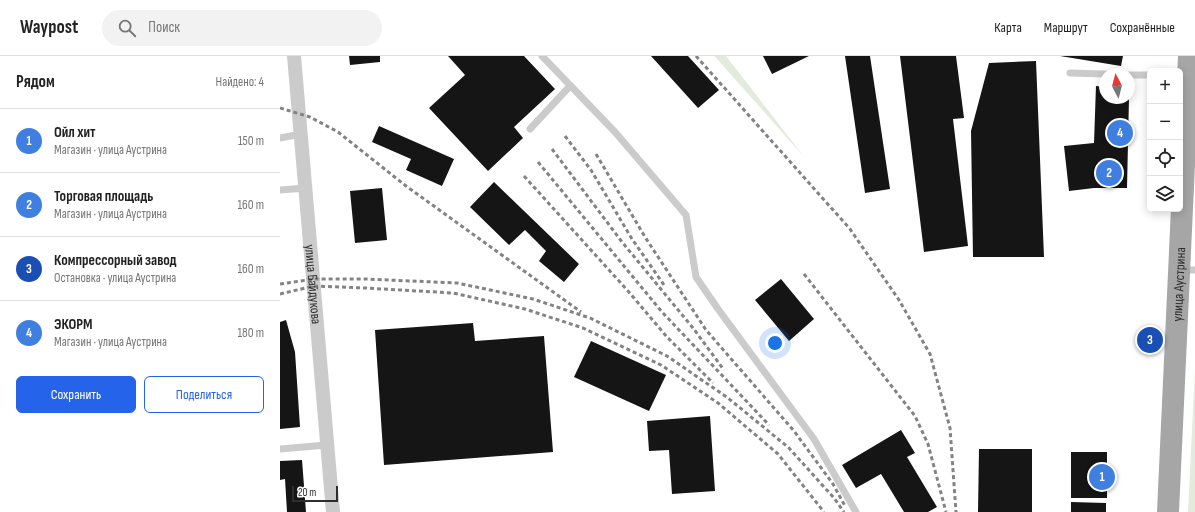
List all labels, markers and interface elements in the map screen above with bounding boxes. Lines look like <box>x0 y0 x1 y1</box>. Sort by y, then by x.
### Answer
search box <box>102 10 382 46</box>
text: Waypost <box>20 16 78 39</box>
icon: search <box>116 17 138 39</box>
text: Поиск <box>148 18 180 37</box>
text: Карта <box>994 19 1022 36</box>
text: Маршрут <box>1044 19 1088 36</box>
text: Сохранённые <box>1110 19 1175 36</box>
north arrow <box>1099 68 1135 104</box>
map controls <box>1147 68 1183 212</box>
button: + <box>1147 68 1183 104</box>
text: Рядом <box>16 72 55 92</box>
text: Найдено: 4 <box>216 74 264 90</box>
button: − <box>1147 104 1183 140</box>
pin: 4 <box>1107 118 1133 148</box>
text: Ойл хит <box>54 123 96 142</box>
text: 1 <box>26 133 32 149</box>
text: 150 m <box>238 133 264 149</box>
button: locate <box>1147 140 1183 176</box>
text: Магазин · улица Аустрина <box>54 142 167 158</box>
pin: 2 <box>1096 158 1122 188</box>
button: layers <box>1147 176 1183 212</box>
text: Торговая площадь <box>54 187 153 206</box>
text: 2 <box>26 197 32 213</box>
text: 160 m <box>238 197 264 213</box>
text: Магазин · улица Аустрина <box>54 206 167 222</box>
street label: улица Байдукова <box>301 244 325 325</box>
street label: улица Аустрина <box>1169 247 1189 322</box>
text: Компрессорный завод <box>54 251 177 270</box>
text: 3 <box>26 261 32 277</box>
text: 160 m <box>238 261 264 277</box>
text: Остановка · улица Аустрина <box>54 270 176 286</box>
text: ЭКОРМ <box>54 315 93 334</box>
text: 4 <box>26 325 32 341</box>
text: 180 m <box>238 325 264 341</box>
pin: 3 <box>1137 325 1163 355</box>
your location <box>765 333 785 353</box>
text: Магазин · улица Аустрина <box>54 334 167 350</box>
button: Сохранить <box>16 376 136 413</box>
button: Поделиться <box>144 376 264 413</box>
pin: 1 <box>1089 462 1115 492</box>
scale bar <box>292 484 338 503</box>
text: 20 m <box>298 486 316 499</box>

